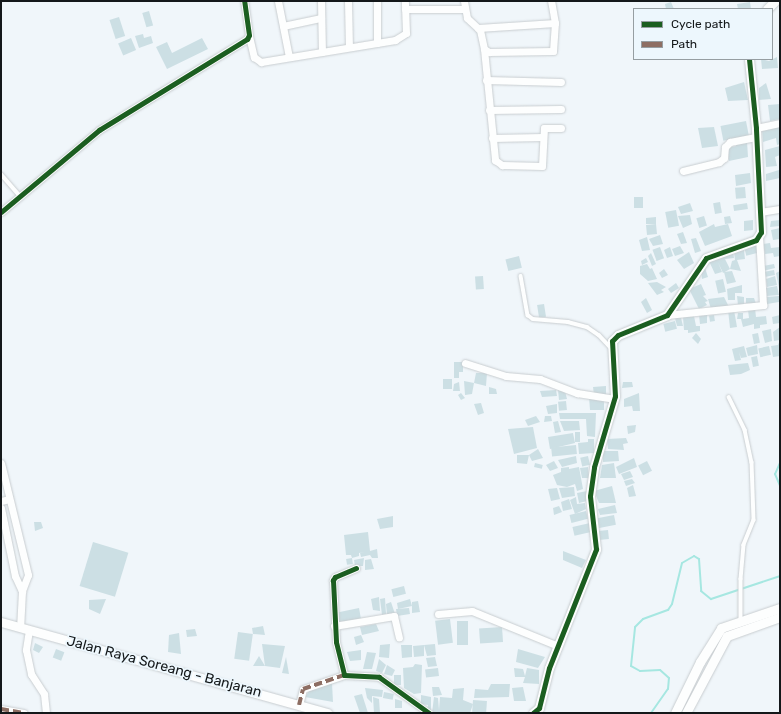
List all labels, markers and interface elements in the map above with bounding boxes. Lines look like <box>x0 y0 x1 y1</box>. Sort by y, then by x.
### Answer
legend <box>633 8 773 60</box>
text: Cycle path <box>671 17 730 31</box>
text: Path <box>671 37 697 51</box>
street label: Jalan Raya Soreang - Banjaran <box>65 633 263 701</box>

